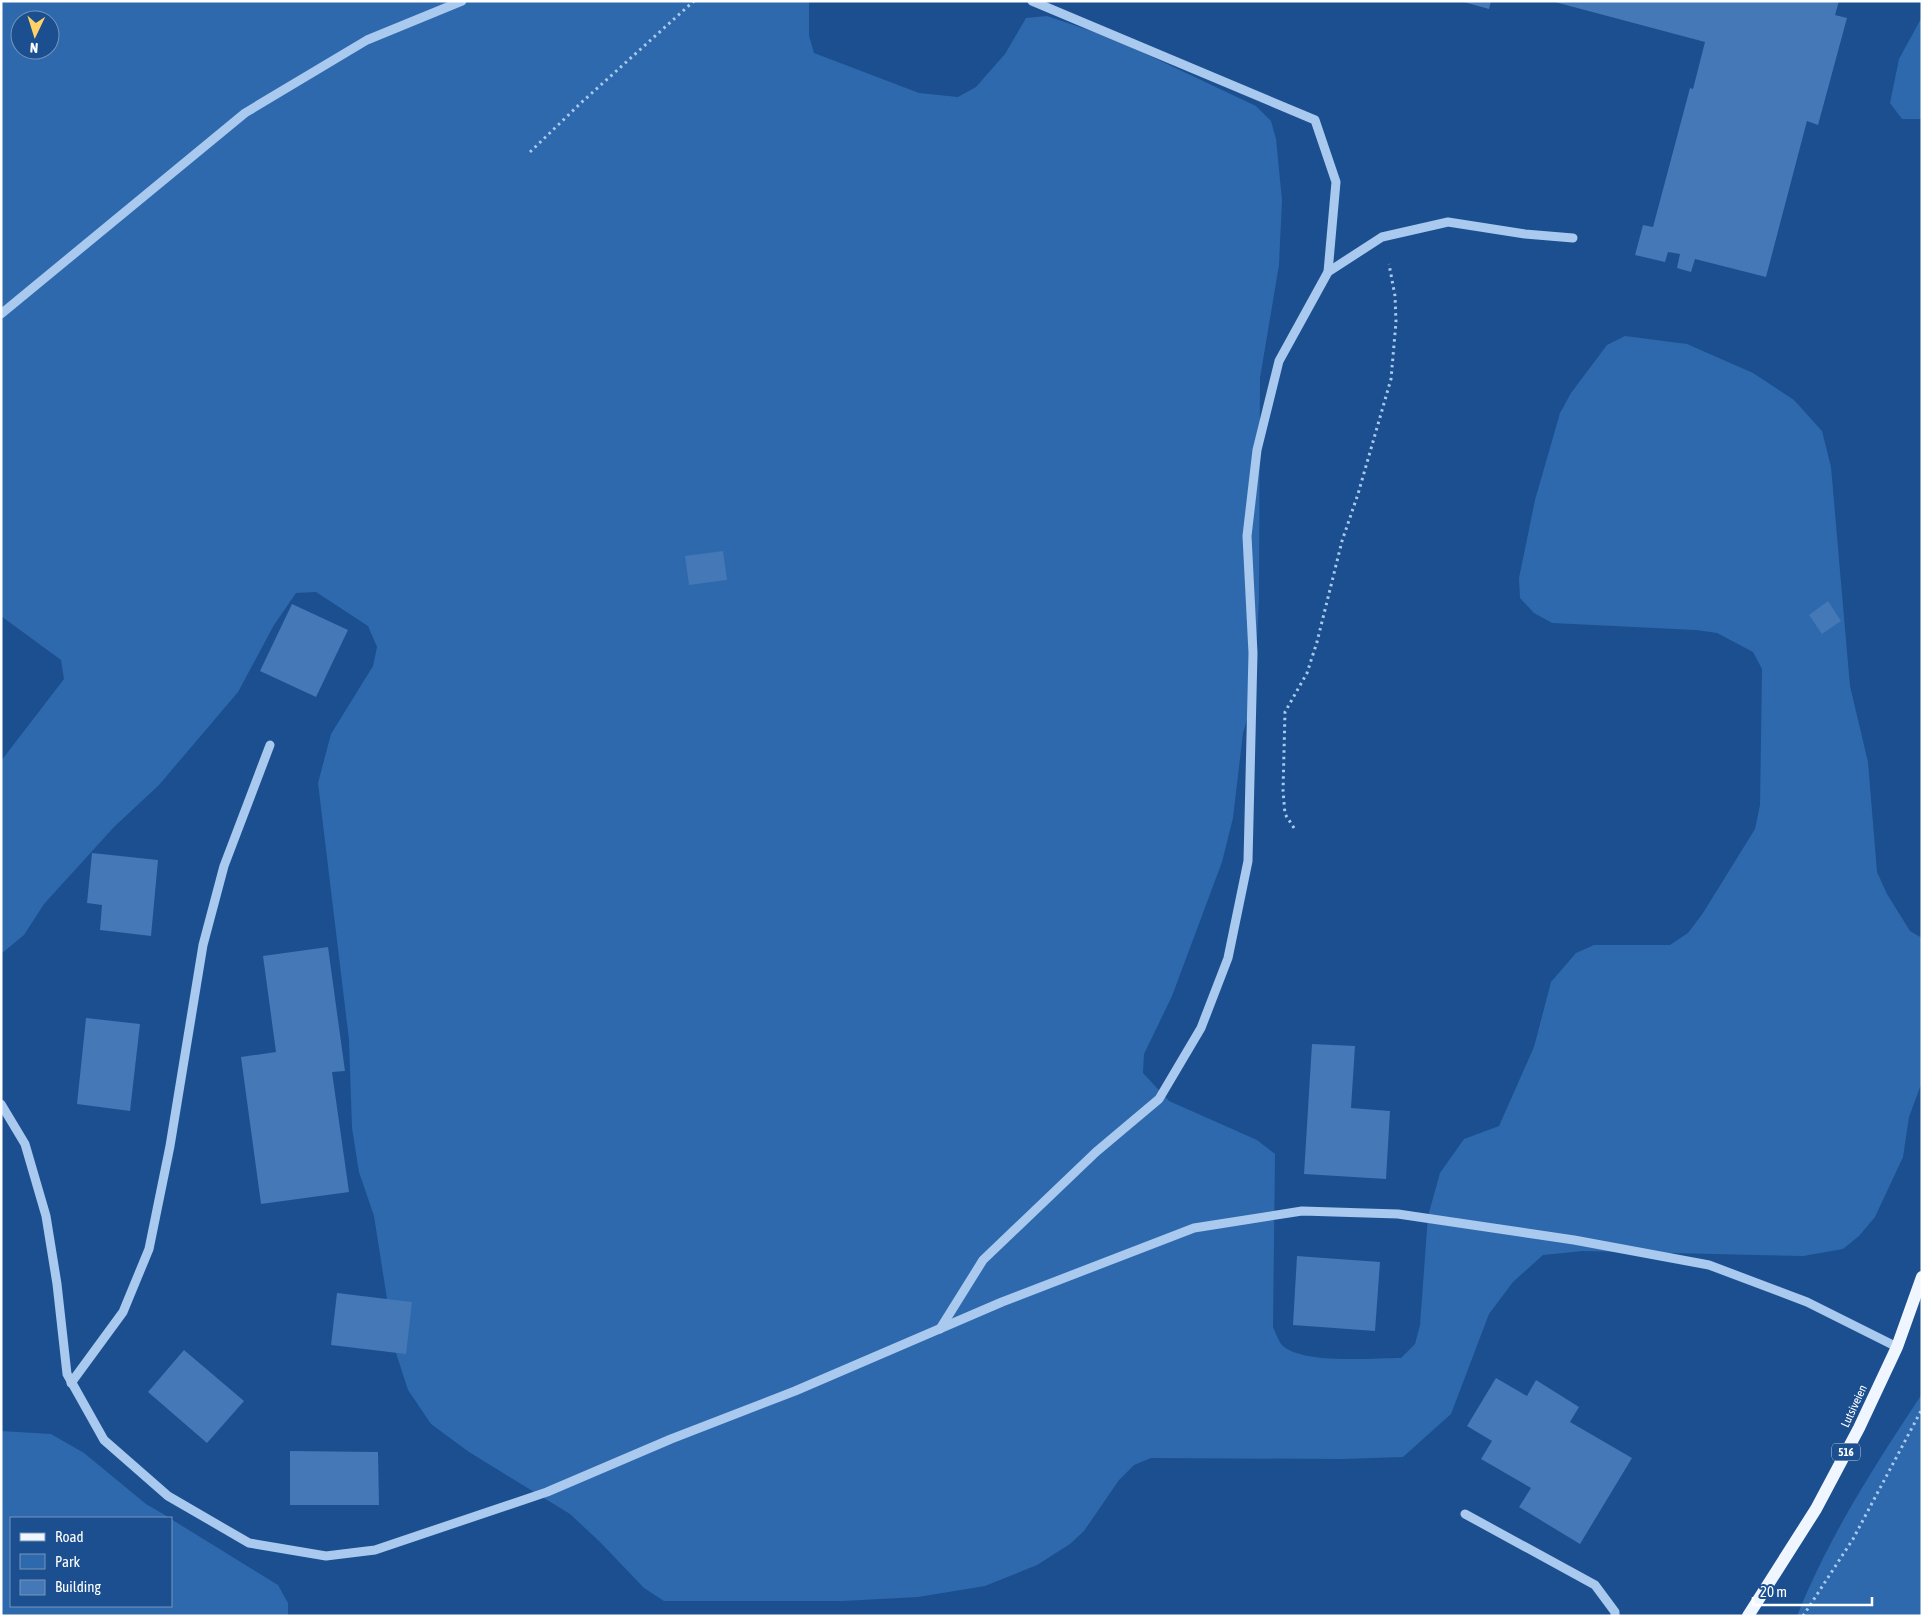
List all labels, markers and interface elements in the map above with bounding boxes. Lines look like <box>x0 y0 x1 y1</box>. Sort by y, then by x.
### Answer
north arrow <box>10 10 60 60</box>
text: N <box>29 40 39 56</box>
street label: Lutsiveien <box>1838 1383 1870 1429</box>
road number: 516 <box>1832 1444 1860 1460</box>
legend <box>10 1517 172 1607</box>
text: Road <box>55 1528 84 1545</box>
text: Park <box>55 1553 80 1570</box>
scale bar <box>1753 1574 1872 1606</box>
text: Building <box>55 1578 101 1595</box>
text: 20 m <box>1760 1583 1787 1600</box>

